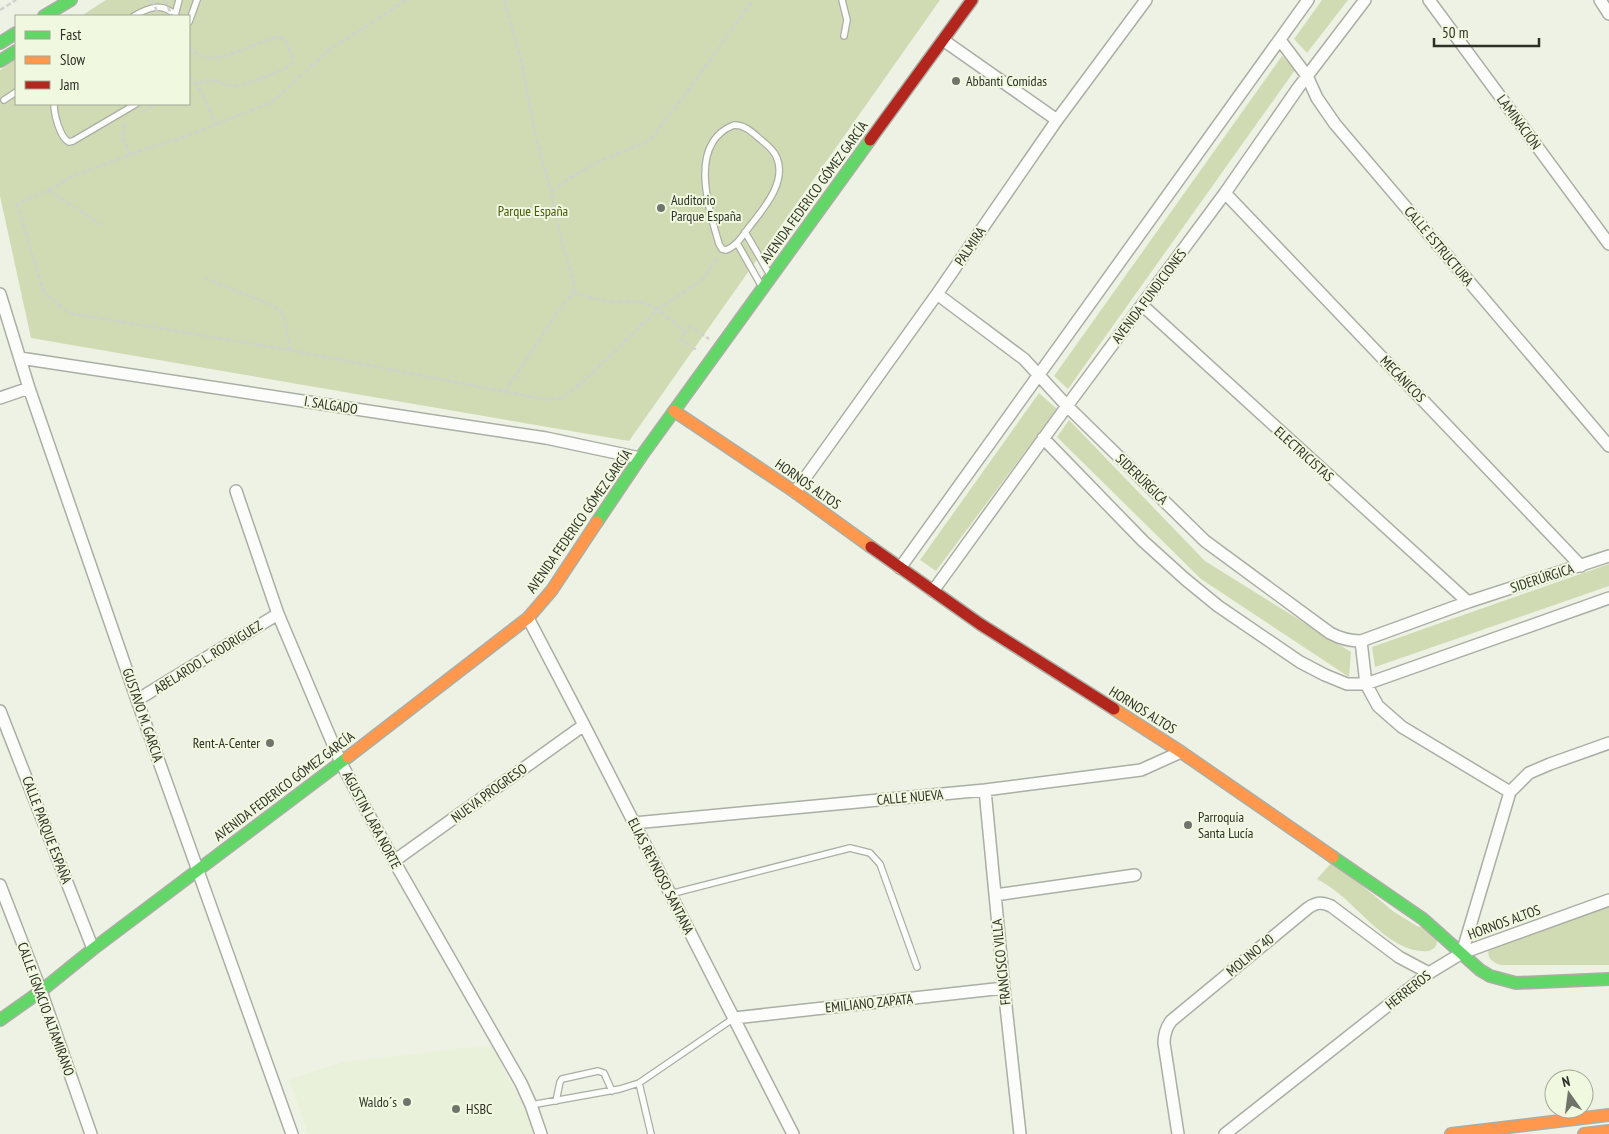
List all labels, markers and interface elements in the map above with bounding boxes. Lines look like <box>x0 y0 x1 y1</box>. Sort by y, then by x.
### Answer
legend <box>15 15 190 105</box>
scale bar <box>1434 15 1539 47</box>
text: 50 m <box>1442 23 1468 42</box>
text: Fast <box>60 25 81 44</box>
text: Slow <box>60 50 85 69</box>
place label: Abbanti Comidas <box>966 72 1047 90</box>
text: Jam <box>59 75 79 94</box>
marker: Abbanti Comidas <box>950 75 962 87</box>
street label: LAMINACIÓN <box>1493 91 1545 153</box>
street label: AVENIDA FEDERICO GÓMEZ GARCÍA <box>756 117 872 267</box>
place label: Auditorio Parque España <box>671 191 741 225</box>
park label: Parque España <box>498 202 568 220</box>
marker: Auditorio Parque España <box>655 202 667 214</box>
street label: CALLE ESTRUCTURA <box>1401 203 1478 290</box>
street label: PALMIRA <box>950 223 990 269</box>
street label: AVENIDA FUNDICIONES <box>1108 245 1190 347</box>
street label: MECÁNICOS <box>1376 352 1430 406</box>
street label: I. SALGADO <box>303 392 359 418</box>
street label: ELECTRICISTAS <box>1271 423 1337 485</box>
street label: AVENIDA FEDERICO GÓMEZ GARCÍA <box>522 445 636 597</box>
street label: SIDERÚRGICA <box>1112 450 1172 509</box>
street label: HORNOS ALTOS <box>772 455 844 513</box>
street label: SIDERÚRGICA <box>1508 559 1576 597</box>
street label: ABELARDO L. RODRIGUEZ <box>150 616 266 698</box>
street label: GUSTAVO M. GARCIA <box>119 666 168 765</box>
street label: HORNOS ALTOS <box>1106 682 1180 738</box>
street label: AVENIDA FEDERICO GÓMEZ GARCÍA <box>210 727 358 845</box>
place label: Rent-A-Center <box>193 734 260 752</box>
marker: Rent-A-Center <box>264 737 276 749</box>
street label: NUEVA PROGRESO <box>447 759 531 827</box>
street label: AGUSTIN LARA NORTE <box>339 768 405 872</box>
street label: CALLE PARQUE ESPAÑA <box>18 774 76 887</box>
street label: CALLE NUEVA <box>876 785 944 809</box>
place label: Parroquia Santa Lucía <box>1198 808 1253 842</box>
street label: ELIAS REYNOSO SANTANA <box>624 815 698 937</box>
marker: Parroquia Santa Lucía <box>1182 819 1194 831</box>
street label: HORNOS ALTOS <box>1465 901 1543 943</box>
street label: FRANCISCO VILLA <box>987 918 1014 1006</box>
street label: MOLINO 40 <box>1223 930 1277 980</box>
street label: CALLE IGNACIO ALTAMIRANO <box>13 940 79 1079</box>
street label: HERREROS <box>1382 967 1434 1013</box>
street label: EMILIANO ZAPATA <box>824 989 914 1017</box>
north arrow <box>1544 1069 1594 1119</box>
text: N <box>1560 1072 1572 1091</box>
place label: Waldo´s <box>359 1093 397 1111</box>
marker: Waldo´s <box>401 1096 413 1108</box>
place label: HSBC <box>466 1100 493 1118</box>
marker: HSBC <box>450 1103 462 1115</box>

